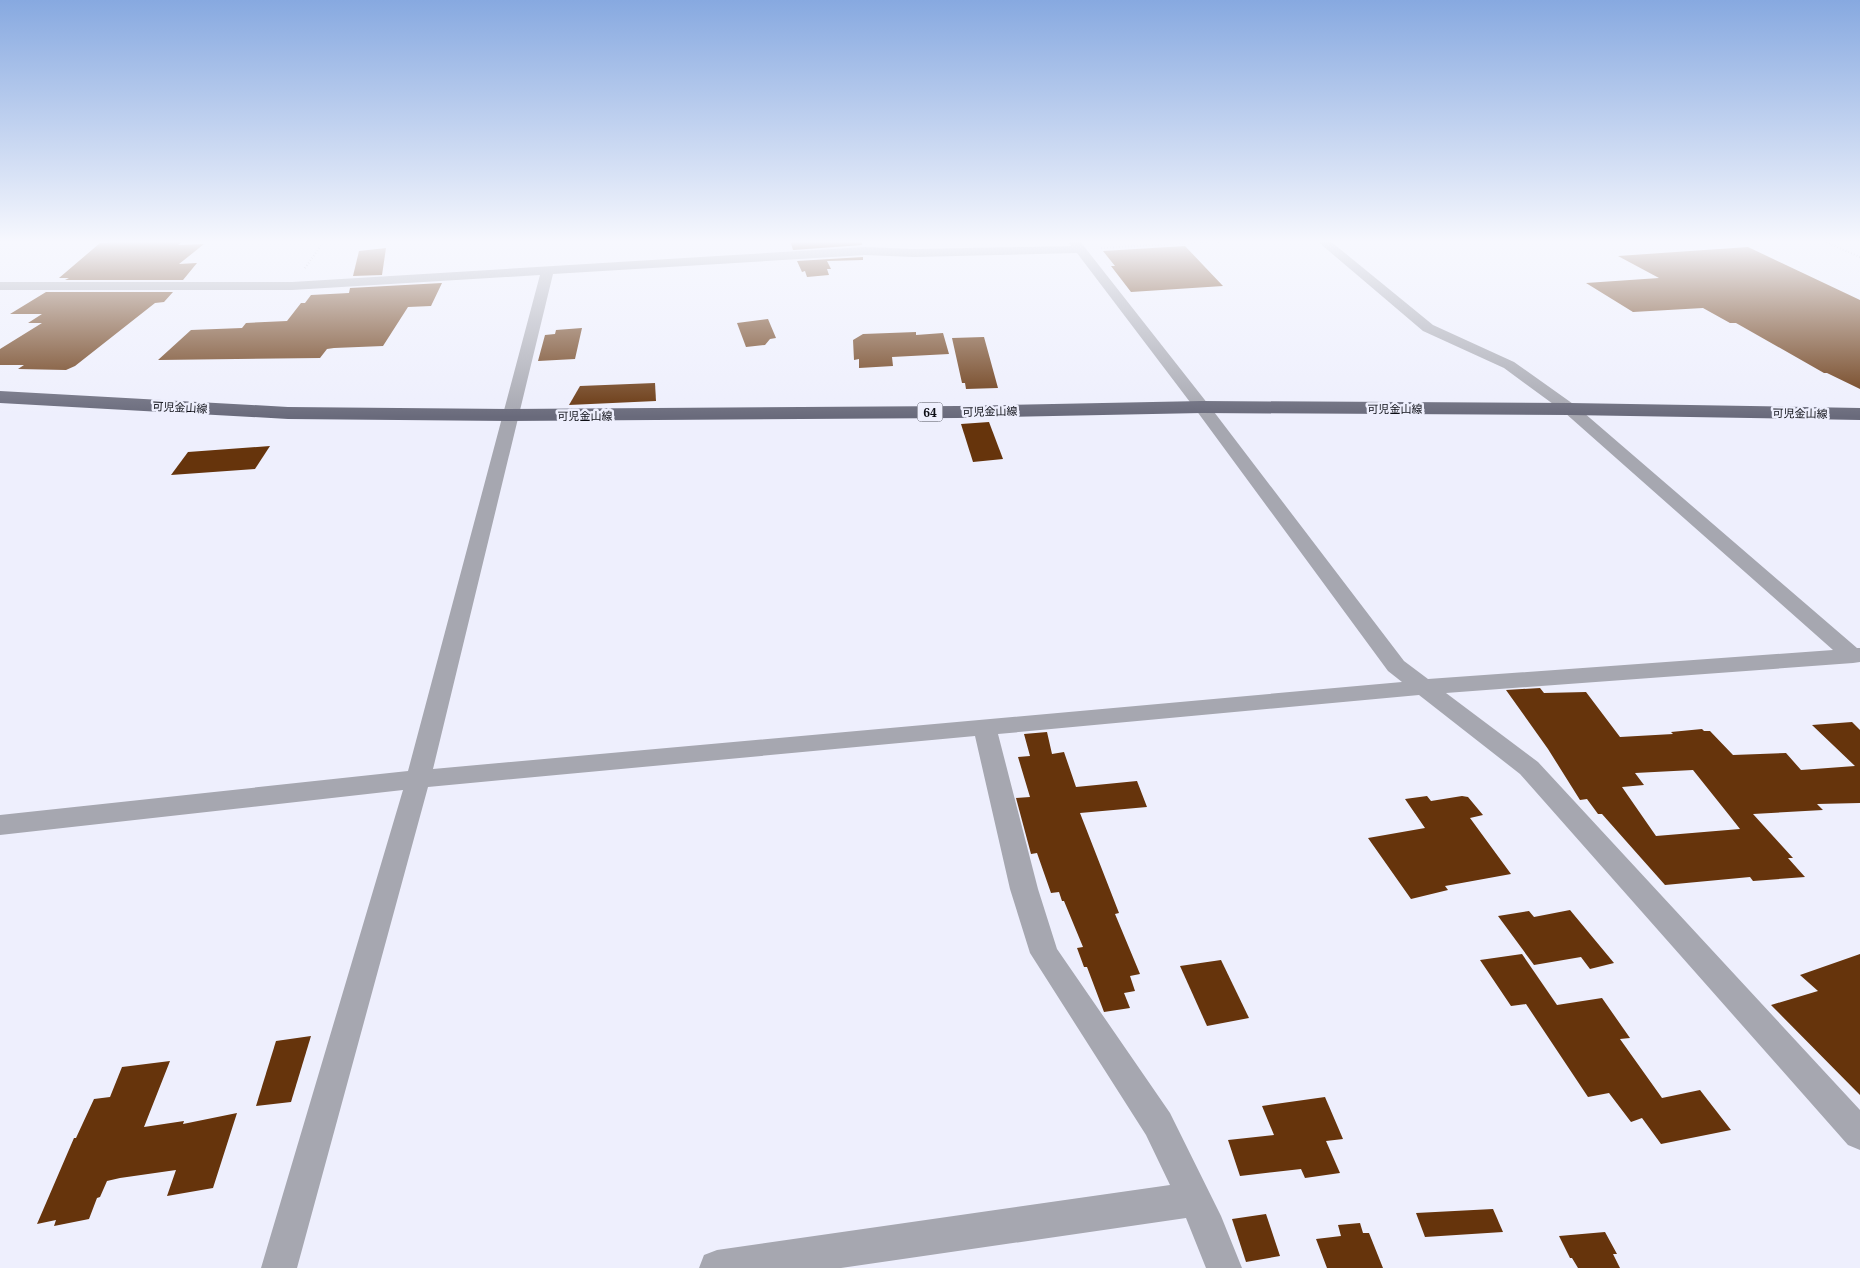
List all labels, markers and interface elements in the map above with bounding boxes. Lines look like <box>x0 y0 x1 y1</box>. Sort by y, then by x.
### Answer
street label: 可児金山線 <box>152 398 208 416</box>
street label: 可児金山線 <box>1368 401 1423 416</box>
road number: 64 <box>918 402 942 422</box>
street label: 可児金山線 <box>962 403 1018 419</box>
street label: 可児金山線 <box>1772 405 1828 421</box>
street label: 可児金山線 <box>558 408 613 423</box>

